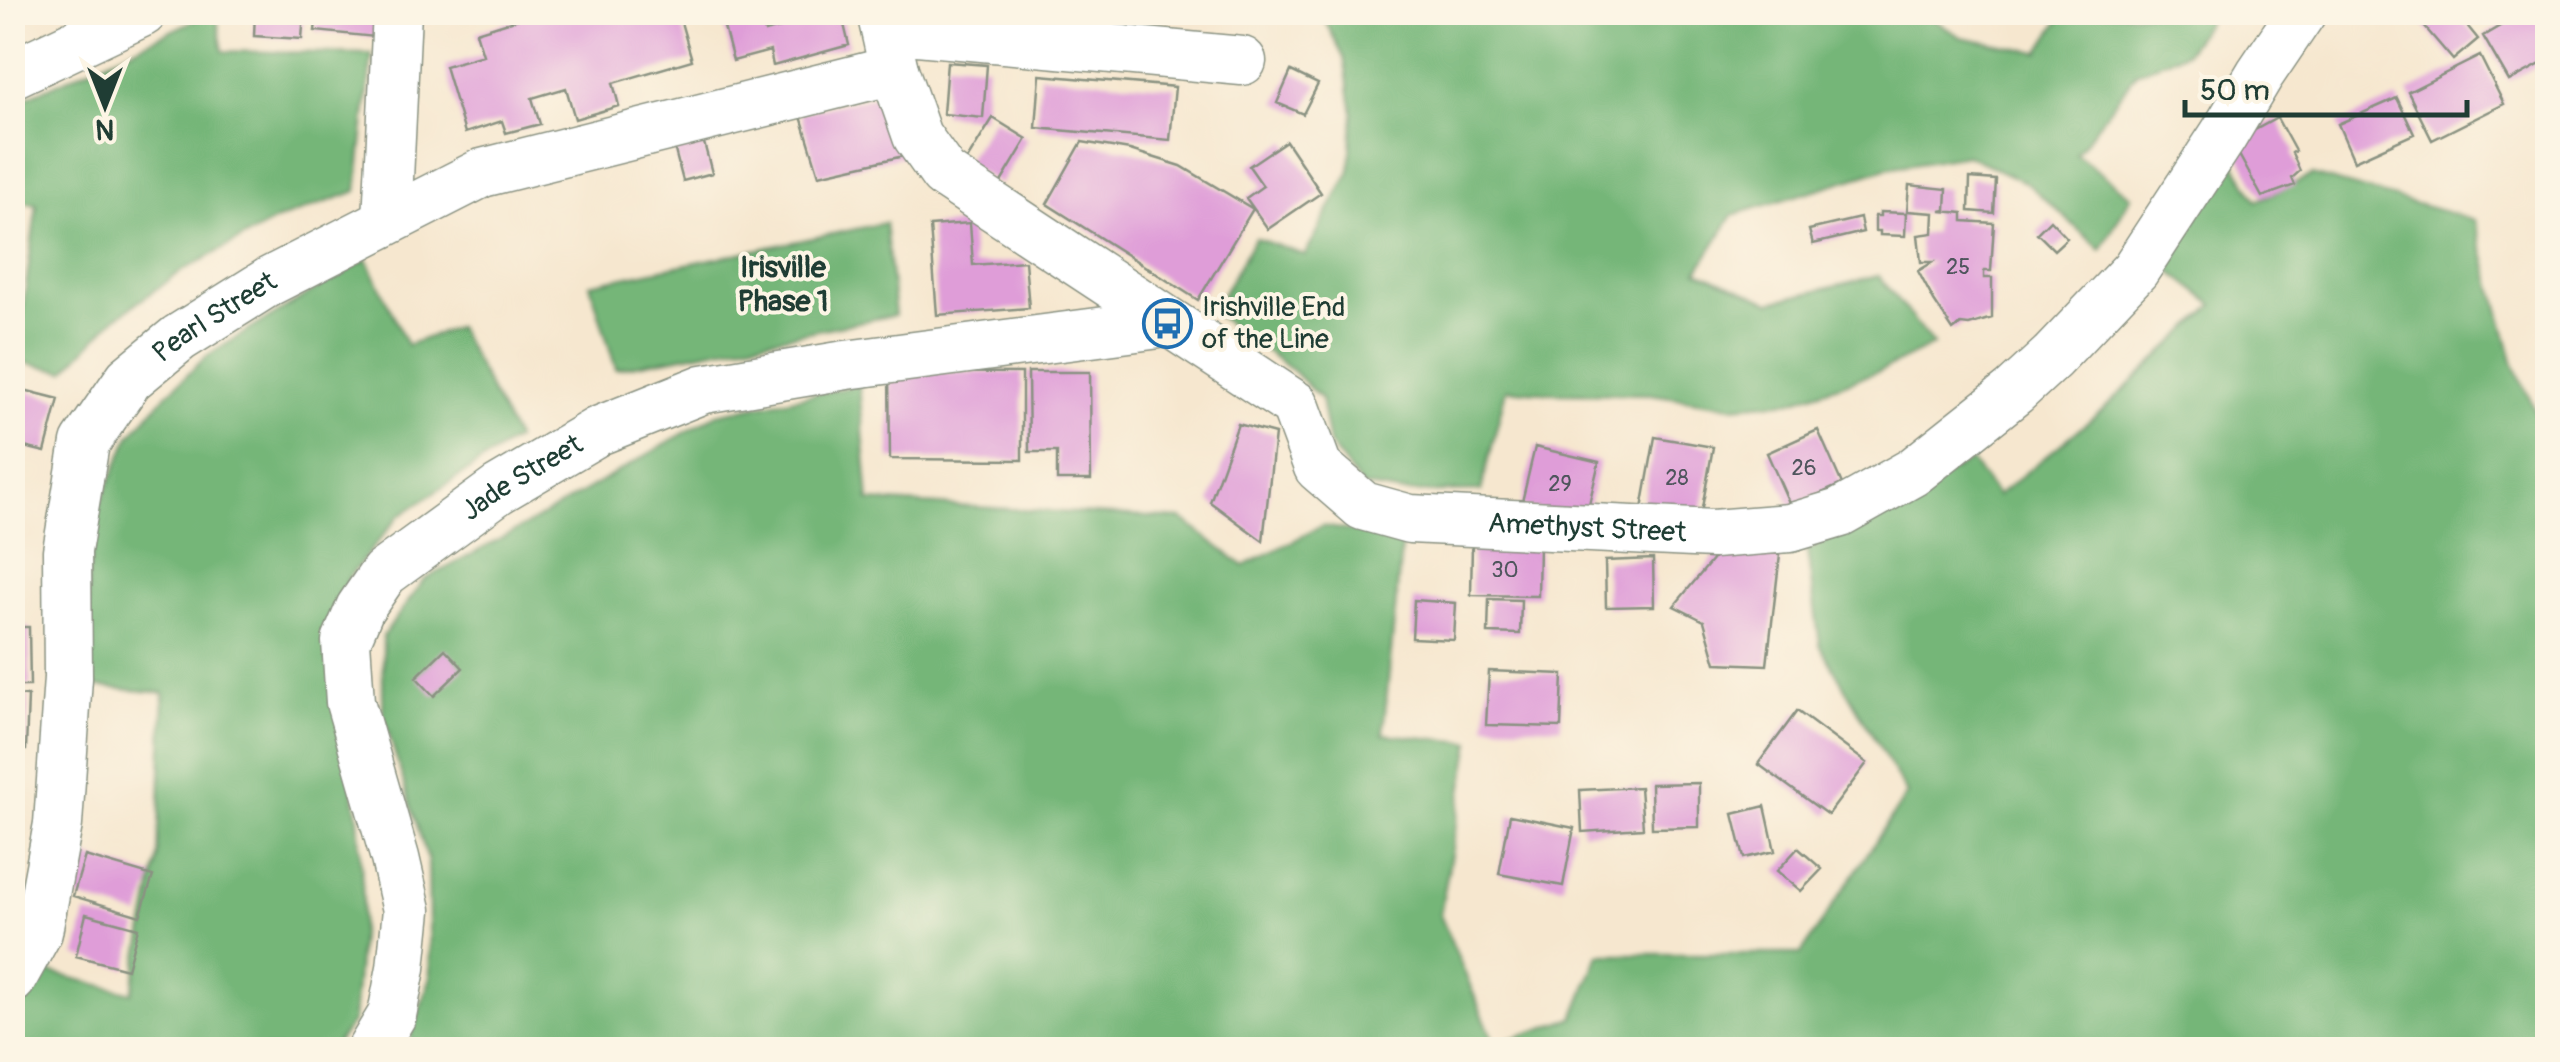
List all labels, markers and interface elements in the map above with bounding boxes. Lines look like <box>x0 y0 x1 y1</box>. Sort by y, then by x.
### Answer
north arrow <box>55 55 155 155</box>
scale bar <box>2185 55 2468 117</box>
text: 50 m <box>2200 72 2270 109</box>
text: N <box>96 111 114 146</box>
district label: Irisville Phase 1 <box>737 249 829 320</box>
house number: 25 <box>1946 253 1970 281</box>
street label: Pearl Street <box>145 263 284 370</box>
place label: Irishville End of the Line <box>1202 290 1345 357</box>
bus stop icon: Irishville End of the Line <box>1141 297 1193 349</box>
street label: Jade Street <box>454 426 589 528</box>
house number: 26 <box>1791 454 1817 482</box>
house number: 28 <box>1665 464 1689 492</box>
house number: 29 <box>1548 470 1572 498</box>
street label: Amethyst Street <box>1487 505 1688 550</box>
house number: 30 <box>1491 556 1519 584</box>

